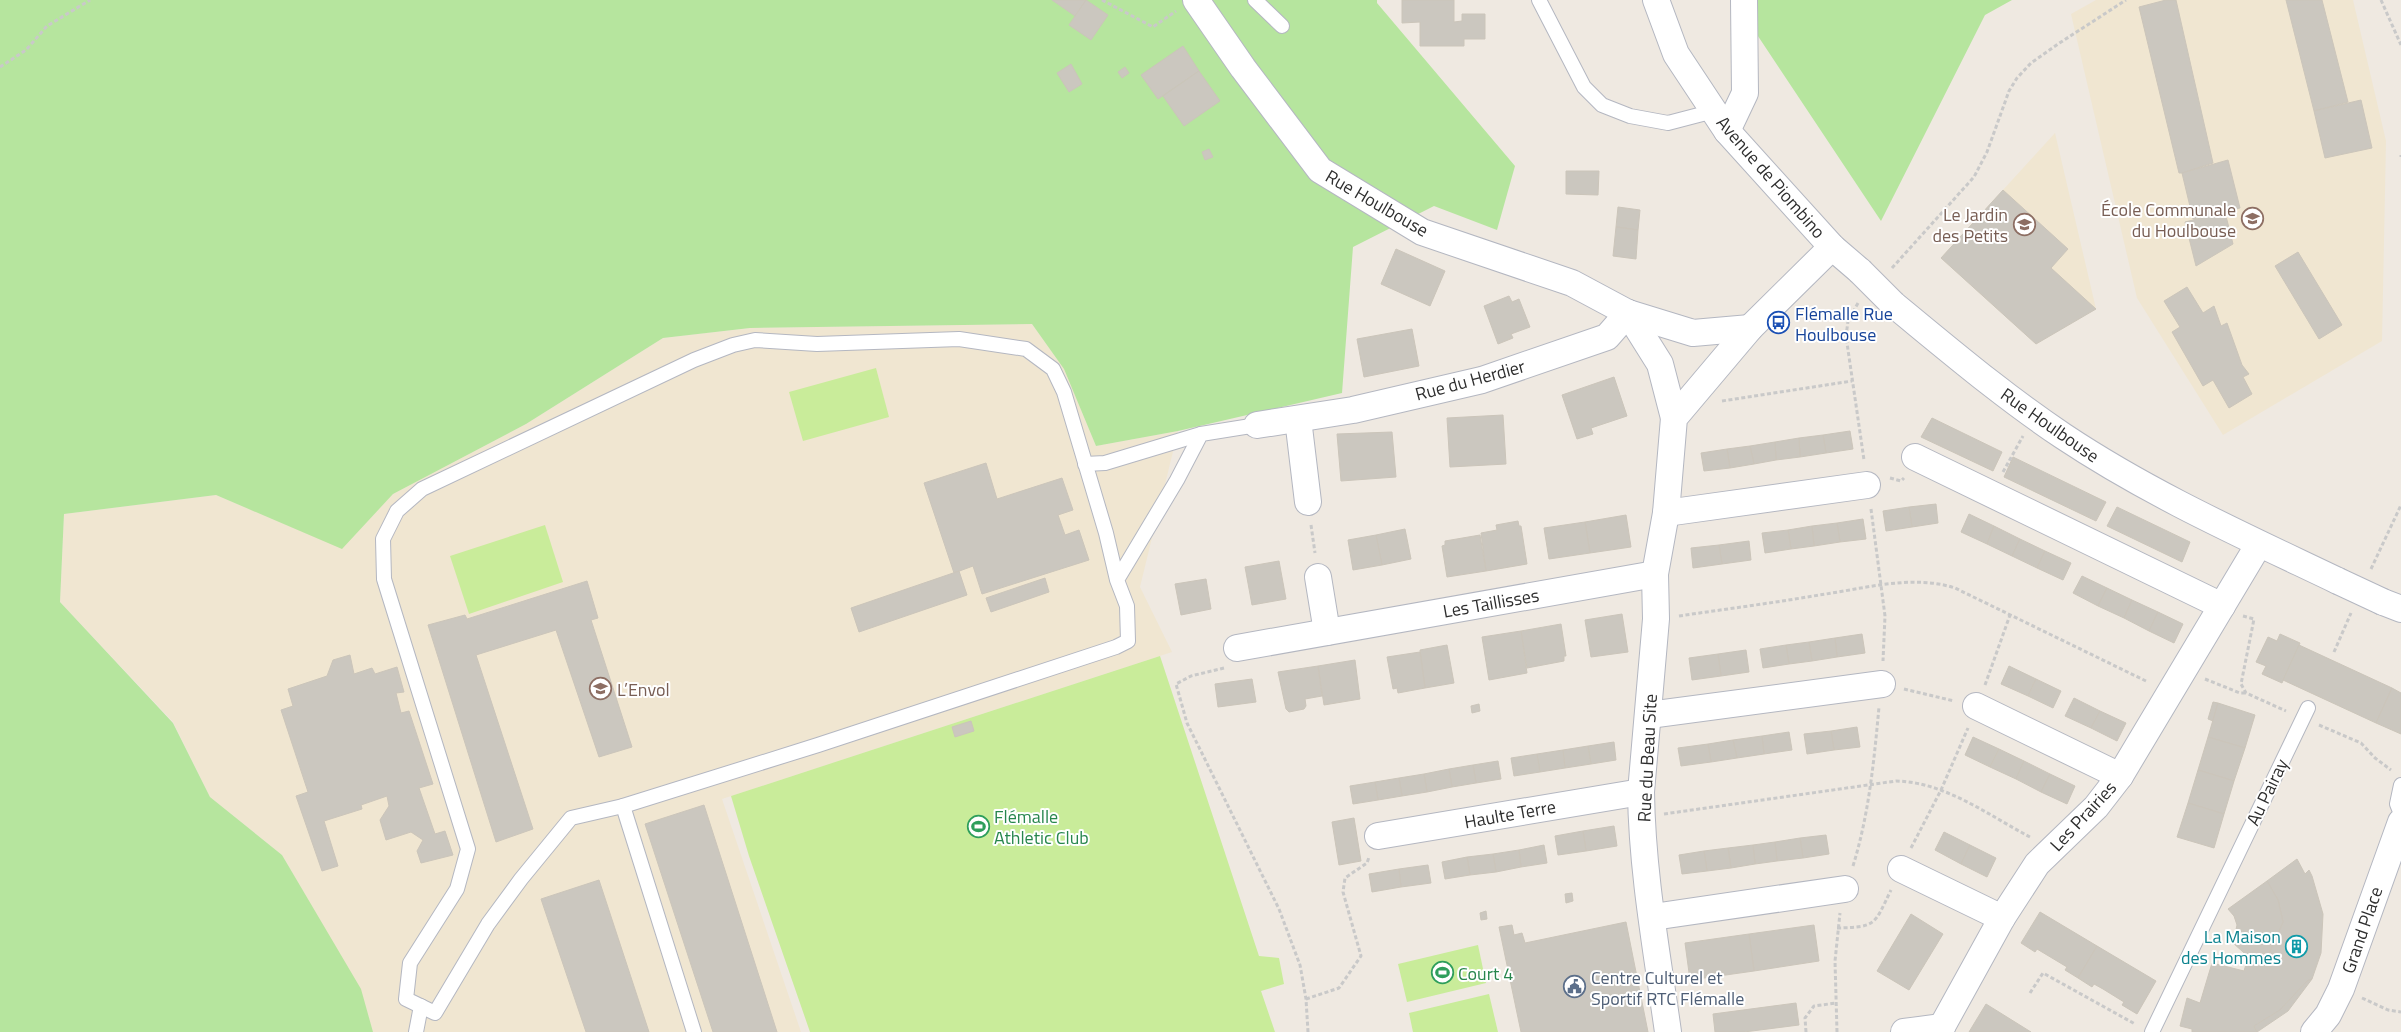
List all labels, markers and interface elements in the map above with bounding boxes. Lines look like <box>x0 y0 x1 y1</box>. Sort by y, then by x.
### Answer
street label: Avenue de Piombino <box>1710 110 1832 244</box>
street label: Rue Houlbouse <box>1320 163 1434 243</box>
place label: École Communale du Houlbouse <box>2101 196 2236 244</box>
place label: Le Jardin des Petits <box>1932 201 2008 249</box>
school or university icon: École Communale du Houlbouse <box>2240 207 2264 231</box>
school or university icon: Le Jardin des Petits <box>2012 212 2036 236</box>
place label: Flémalle Rue Houlbouse <box>1795 300 1893 348</box>
bus stop icon: Flémalle Rue Houlbouse <box>1767 311 1791 335</box>
street label: Rue du Herdier <box>1412 352 1528 408</box>
street label: Rue Houlbouse <box>1995 381 2105 469</box>
street label: Les Taillisses <box>1441 581 1541 625</box>
place label: L’Envol <box>617 676 670 703</box>
school or university icon: L’Envol <box>589 677 613 701</box>
street label: Rue du Beau Site <box>1630 693 1664 823</box>
street label: Au Pairay <box>2239 754 2295 830</box>
street label: Les Prairies <box>2043 775 2123 857</box>
street label: Haulte Terre <box>1462 793 1558 835</box>
place label: Flémalle Athletic Club <box>994 803 1089 851</box>
sports icon: Flémalle Athletic Club <box>966 814 990 838</box>
street label: Grand Place <box>2335 883 2389 977</box>
place label: La Maison des Hommes <box>2181 923 2281 971</box>
building icon: La Maison des Hommes <box>2285 934 2309 958</box>
place label: Court 4 <box>1458 960 1513 987</box>
sports icon: Court 4 <box>1430 961 1454 985</box>
place label: Centre Culturel et Sportif RTC Flémalle <box>1591 964 1744 1012</box>
public building icon: Centre Culturel et Sportif RTC Flémalle <box>1563 975 1587 999</box>

